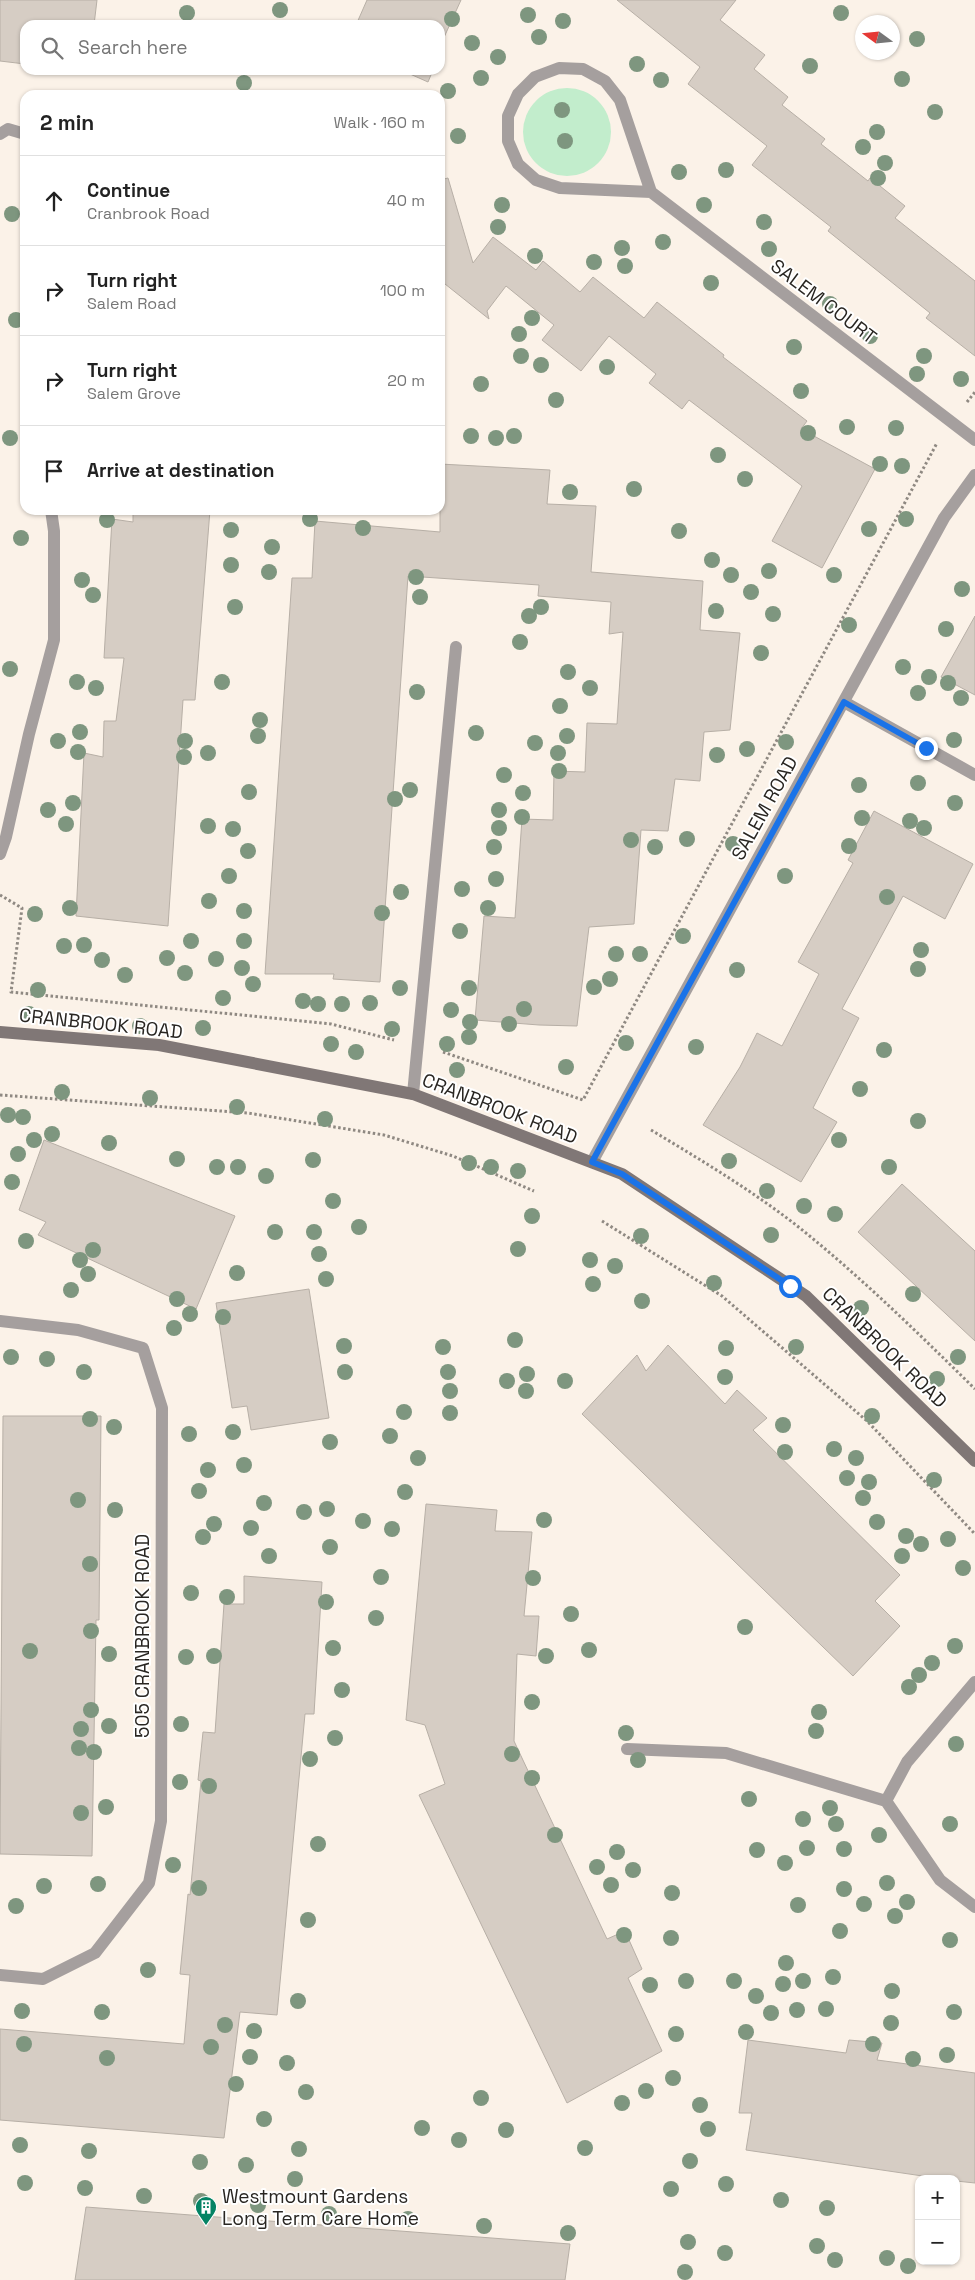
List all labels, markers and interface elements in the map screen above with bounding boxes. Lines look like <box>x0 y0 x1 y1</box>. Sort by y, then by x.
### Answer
north arrow <box>855 15 900 60</box>
search box <box>20 20 445 75</box>
icon: search <box>38 34 66 62</box>
text: Search here <box>78 35 188 60</box>
text: 2 min <box>40 109 94 136</box>
text: Walk · 160 m <box>334 112 425 133</box>
text: Continue <box>87 178 170 203</box>
icon: ahead <box>40 187 68 215</box>
text: 40 m <box>387 190 425 211</box>
text: Cranbrook Road <box>87 203 210 224</box>
street label: SALEM COURT <box>766 253 882 349</box>
text: Turn right <box>87 268 177 293</box>
icon: right <box>40 277 68 305</box>
text: 100 m <box>380 280 425 301</box>
text: Salem Road <box>87 293 177 314</box>
text: Turn right <box>87 358 177 383</box>
icon: right <box>40 367 68 395</box>
text: 20 m <box>387 370 425 391</box>
text: Salem Grove <box>87 383 181 404</box>
icon: arrive <box>40 457 68 485</box>
text: Arrive at destination <box>87 458 275 483</box>
route end <box>915 737 938 760</box>
street label: SALEM ROAD <box>726 752 803 865</box>
street label: CRANBROOK ROAD <box>18 1002 184 1045</box>
street label: CRANBROOK ROAD <box>419 1067 581 1150</box>
route start <box>779 1275 802 1298</box>
street label: CRANBROOK ROAD <box>817 1281 952 1413</box>
street label: 505 CRANBROOK ROAD <box>130 1534 155 1738</box>
map controls <box>915 2175 960 2265</box>
button: + <box>915 2175 960 2220</box>
place label: Westmount Gardens Long Term Care Home <box>222 2184 419 2231</box>
building icon: Westmount Gardens Long Term Care Home <box>194 2195 218 2226</box>
button: − <box>915 2220 960 2265</box>

